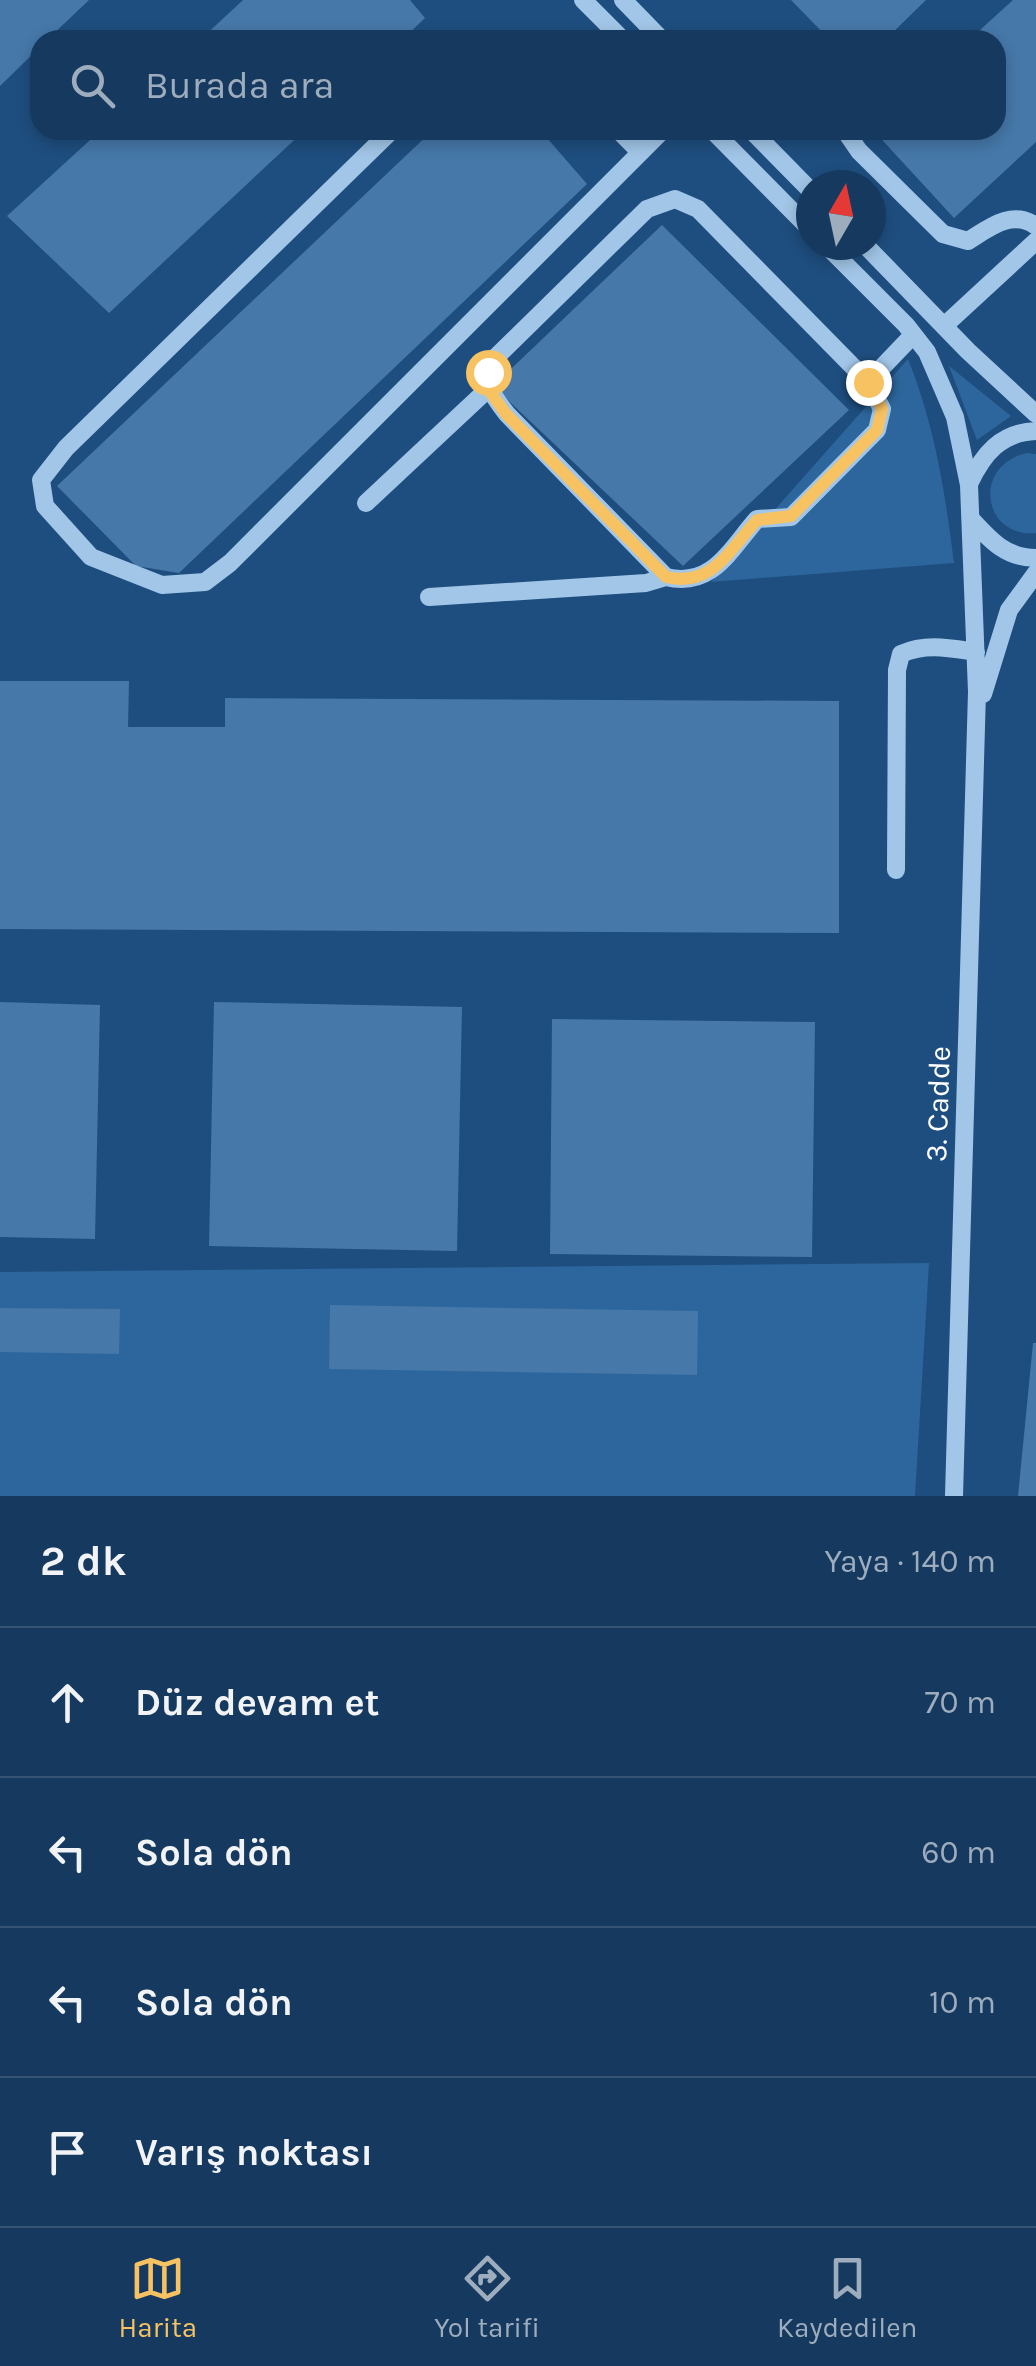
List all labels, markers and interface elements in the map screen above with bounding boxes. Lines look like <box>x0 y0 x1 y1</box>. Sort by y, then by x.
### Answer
search box <box>30 30 1006 140</box>
icon: search <box>65 58 120 113</box>
text: Burada ara <box>145 63 334 108</box>
north arrow <box>796 170 886 260</box>
route start <box>466 350 512 396</box>
route end <box>846 360 892 406</box>
street label: 3. Cadde <box>918 1045 958 1163</box>
text: 2 dk <box>40 1536 127 1586</box>
text: Yaya · 140 m <box>824 1543 996 1580</box>
icon: ahead <box>40 1675 95 1730</box>
text: Düz devam et <box>135 1680 380 1725</box>
text: 70 m <box>924 1684 996 1721</box>
icon: left <box>40 1825 95 1880</box>
text: Sola dön <box>135 1830 293 1875</box>
text: 60 m <box>921 1834 996 1871</box>
icon: left <box>40 1975 95 2030</box>
text: Sola dön <box>135 1980 293 2025</box>
text: 10 m <box>929 1984 996 2021</box>
icon: arrive <box>40 2125 95 2180</box>
text: Varış noktası <box>135 2130 373 2175</box>
tab: Harita <box>119 2251 197 2344</box>
tab: Yol tarifi <box>434 2251 540 2344</box>
tab: Kaydedilen <box>777 2251 917 2344</box>

